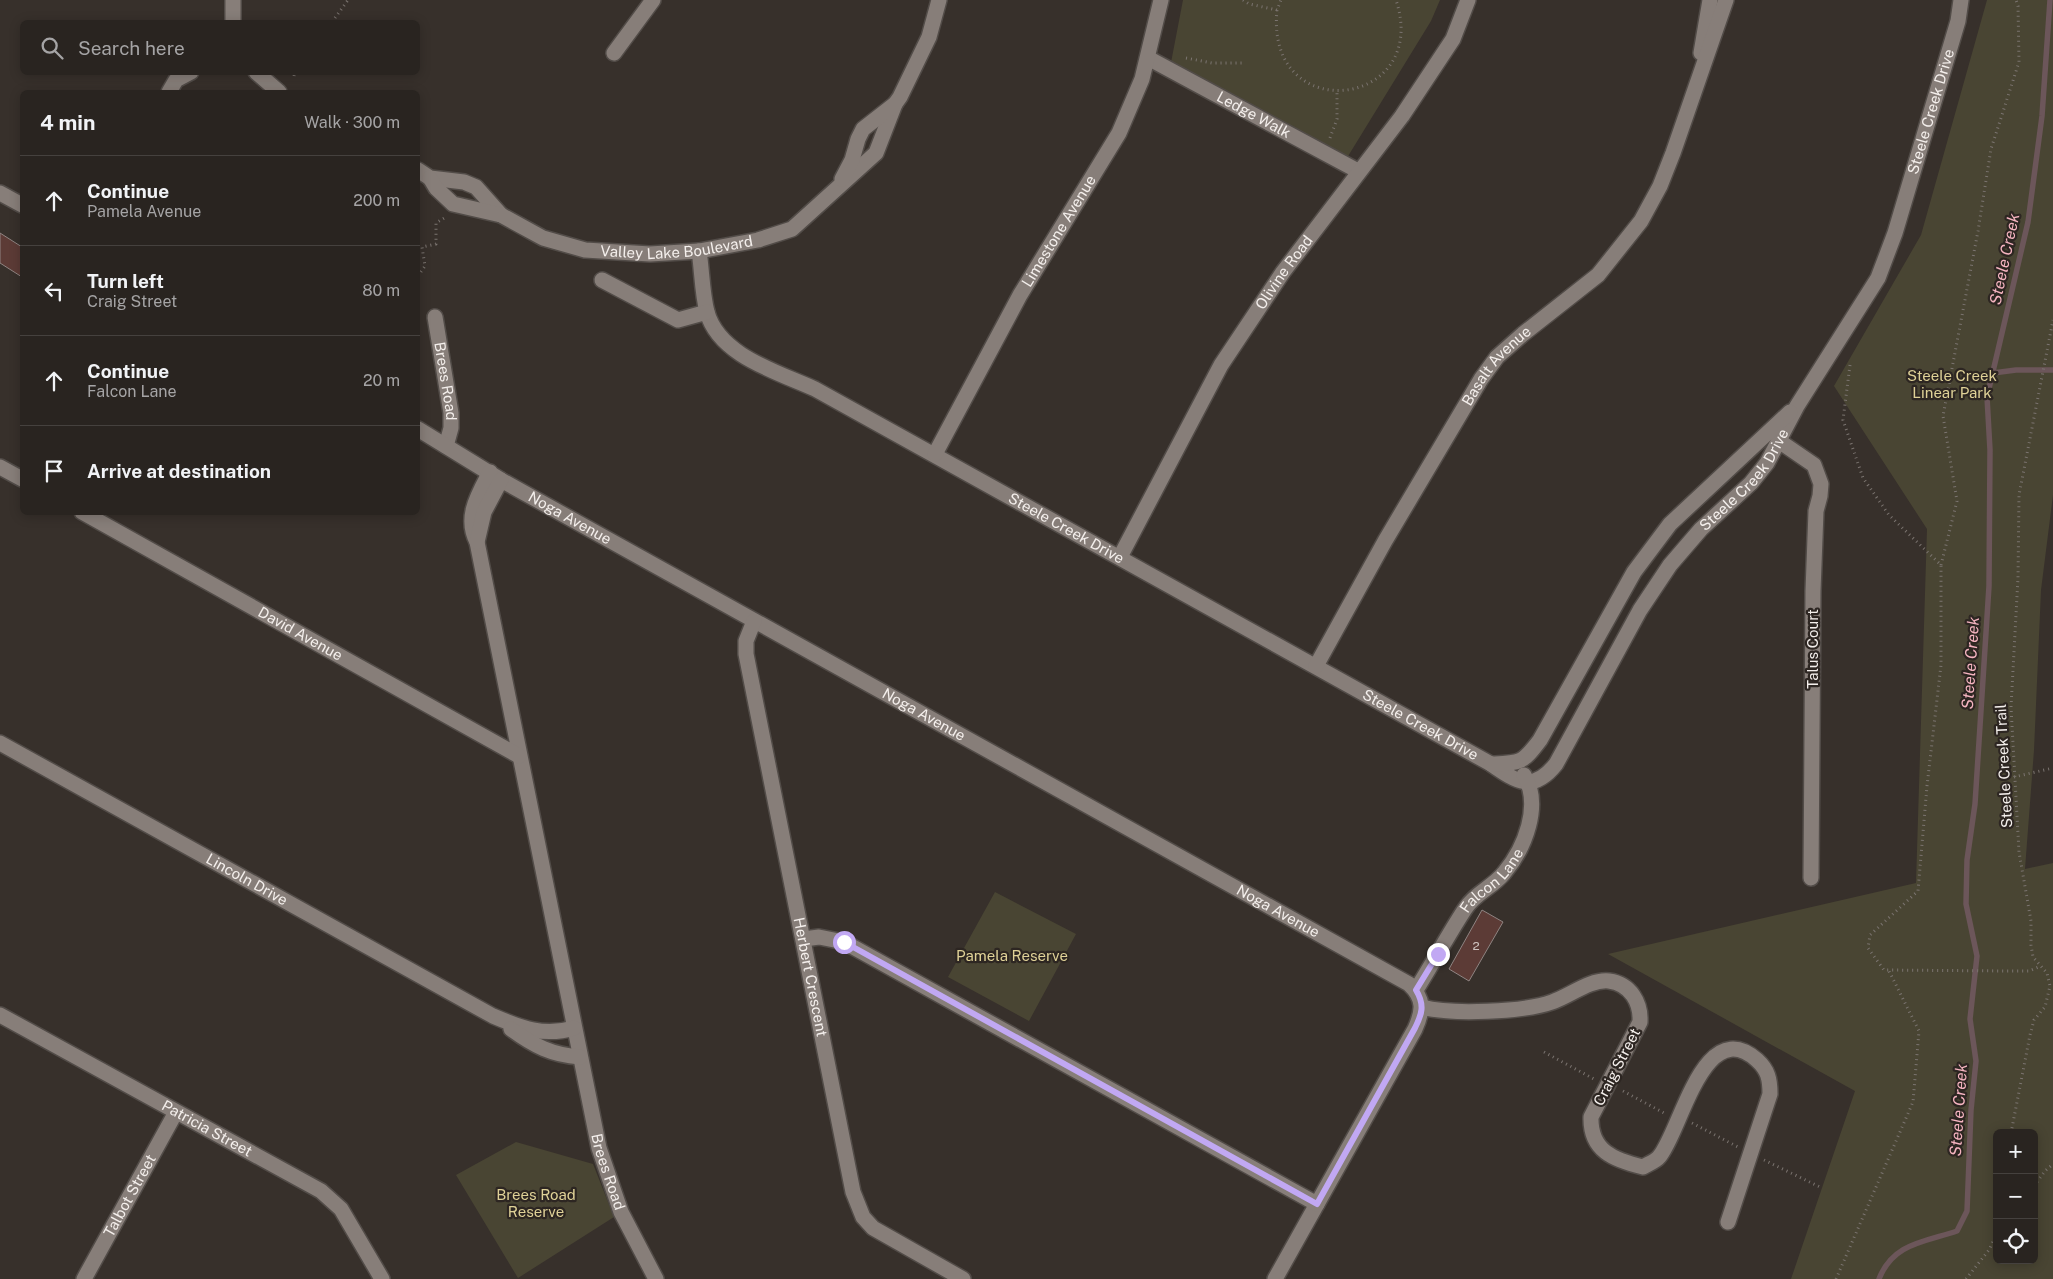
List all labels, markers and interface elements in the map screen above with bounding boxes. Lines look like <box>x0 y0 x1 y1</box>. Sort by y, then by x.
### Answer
search box <box>20 20 420 75</box>
icon: search <box>38 34 66 62</box>
text: Search here <box>78 37 185 59</box>
street label: Steele Creek Drive <box>1904 47 1957 176</box>
street label: Ledge Walk <box>1214 88 1294 141</box>
text: 4 min <box>40 110 95 135</box>
text: Walk · 300 m <box>304 113 400 132</box>
street label: Limestone Avenue <box>1018 172 1099 290</box>
text: Continue <box>87 180 169 202</box>
icon: ahead <box>40 187 68 215</box>
text: 200 m <box>353 191 400 210</box>
text: Pamela Avenue <box>87 202 201 221</box>
water label: Steele Creek <box>1986 211 2024 307</box>
street label: Valley Lake Boulevard <box>600 232 754 262</box>
street label: Olivine Road <box>1252 232 1316 312</box>
text: Turn left <box>87 270 164 292</box>
icon: left <box>40 277 68 305</box>
text: 80 m <box>362 281 400 300</box>
text: Craig Street <box>87 292 177 311</box>
street label: Basalt Avenue <box>1458 322 1534 409</box>
street label: Brees Road <box>431 340 460 420</box>
text: Continue <box>87 360 169 382</box>
icon: ahead <box>40 367 68 395</box>
park label: Steele Creek Linear Park <box>1907 367 1997 401</box>
text: 20 m <box>363 371 400 390</box>
text: Falcon Lane <box>87 382 177 401</box>
street label: Steele Creek Drive <box>1696 426 1792 534</box>
icon: arrive <box>40 457 68 485</box>
text: Arrive at destination <box>87 460 271 482</box>
street label: Noga Avenue <box>525 488 614 548</box>
street label: Steele Creek Drive <box>1006 489 1127 567</box>
street label: David Avenue <box>255 603 346 664</box>
street label: Talus Court <box>1804 609 1821 689</box>
water label: Steele Creek <box>1958 616 1983 710</box>
street label: Noga Avenue <box>880 684 969 744</box>
street label: Steele Creek Drive <box>1360 685 1481 763</box>
street label: Steele Creek Trail <box>1992 703 2015 829</box>
street label: Falcon Lane <box>1456 845 1526 916</box>
street label: Lincoln Drive <box>203 850 291 909</box>
street label: Noga Avenue <box>1234 881 1323 941</box>
street label: Herbert Crescent <box>791 916 831 1038</box>
route start <box>833 931 856 954</box>
house number: 2 <box>1472 939 1480 953</box>
route end <box>1427 943 1450 966</box>
park label: Pamela Reserve <box>956 947 1068 964</box>
street label: Craig Street <box>1590 1025 1643 1108</box>
water label: Steele Creek <box>1946 1063 1971 1157</box>
street label: Patricia Street <box>159 1096 255 1160</box>
map controls <box>1993 1129 2038 1264</box>
button: + <box>1993 1129 2038 1174</box>
street label: Brees Road <box>588 1132 629 1212</box>
street label: Talbot Street <box>100 1151 159 1240</box>
button: − <box>1993 1174 2038 1219</box>
park label: Brees Road Reserve <box>496 1186 576 1220</box>
button: locate <box>1993 1219 2038 1264</box>

